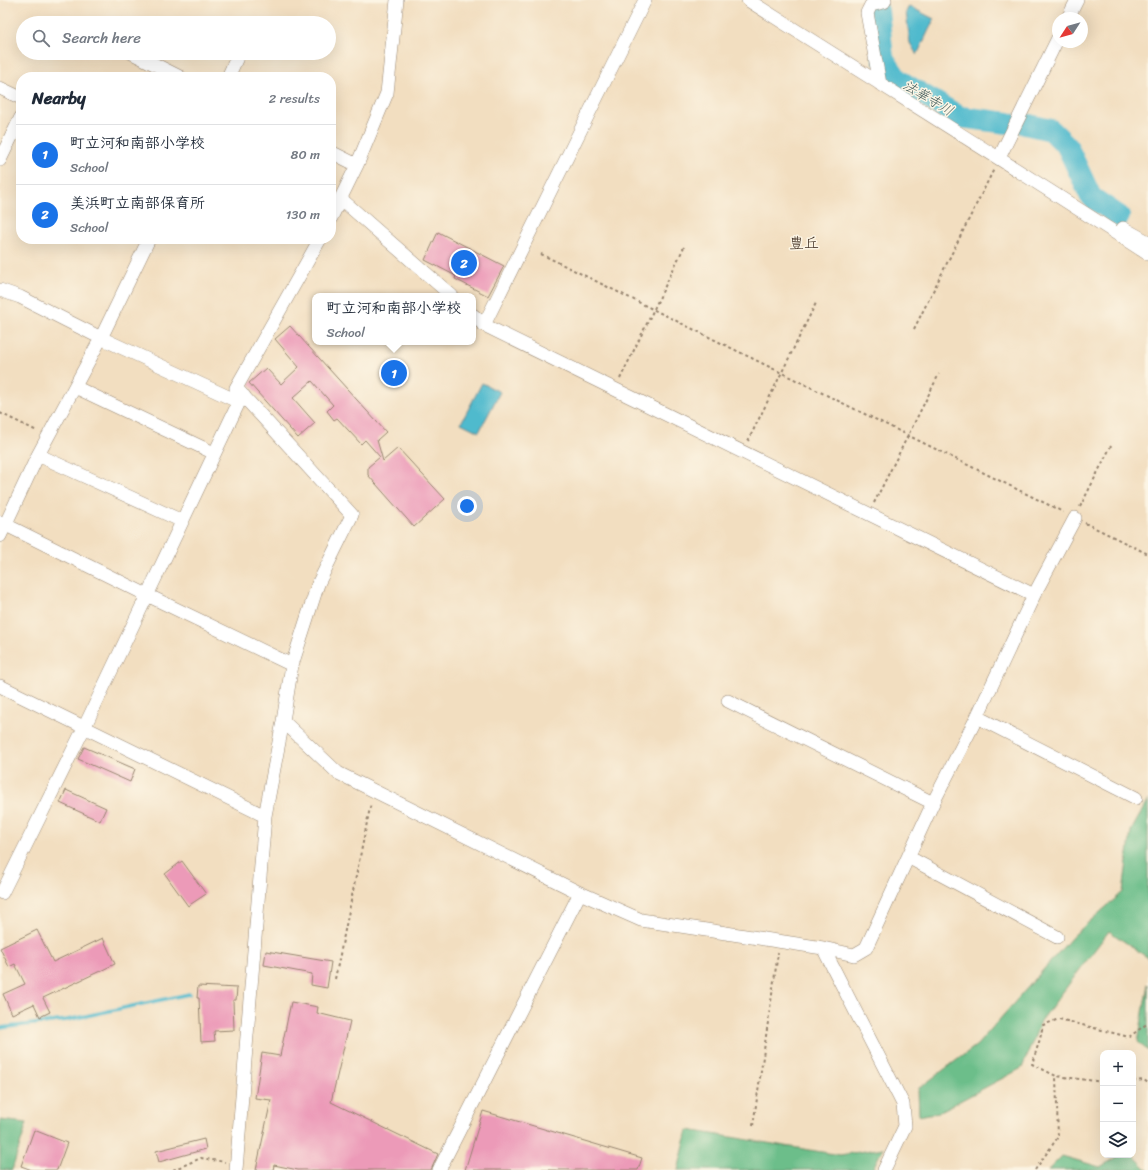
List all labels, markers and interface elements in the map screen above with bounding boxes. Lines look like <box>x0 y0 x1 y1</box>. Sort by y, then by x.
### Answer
north arrow <box>1052 12 1088 48</box>
search box <box>16 16 336 60</box>
text: Search here <box>62 25 141 51</box>
icon: search <box>30 27 52 49</box>
water label: 法華寺川 <box>898 73 958 123</box>
text: Nearby <box>32 83 86 113</box>
text: 2 results <box>269 87 320 110</box>
text: 町立河和南部小学校 <box>70 130 205 156</box>
text: 1 <box>42 143 48 166</box>
text: 80 m <box>291 143 320 166</box>
text: School <box>70 156 108 179</box>
text: 美浜町立南部保育所 <box>70 190 205 216</box>
text: 2 <box>41 203 49 226</box>
text: 130 m <box>286 203 320 226</box>
text: School <box>70 216 108 239</box>
district label: 豊丘 <box>789 230 819 256</box>
pin: 2 <box>451 248 477 278</box>
popup <box>312 293 476 345</box>
text: 町立河和南部小学校 <box>326 295 462 321</box>
text: School <box>326 321 365 344</box>
pin: 1 <box>381 358 407 388</box>
your location <box>457 496 477 516</box>
map controls <box>1100 1050 1136 1158</box>
button: + <box>1100 1050 1136 1086</box>
button: − <box>1100 1086 1136 1122</box>
button: layers <box>1100 1122 1136 1158</box>

